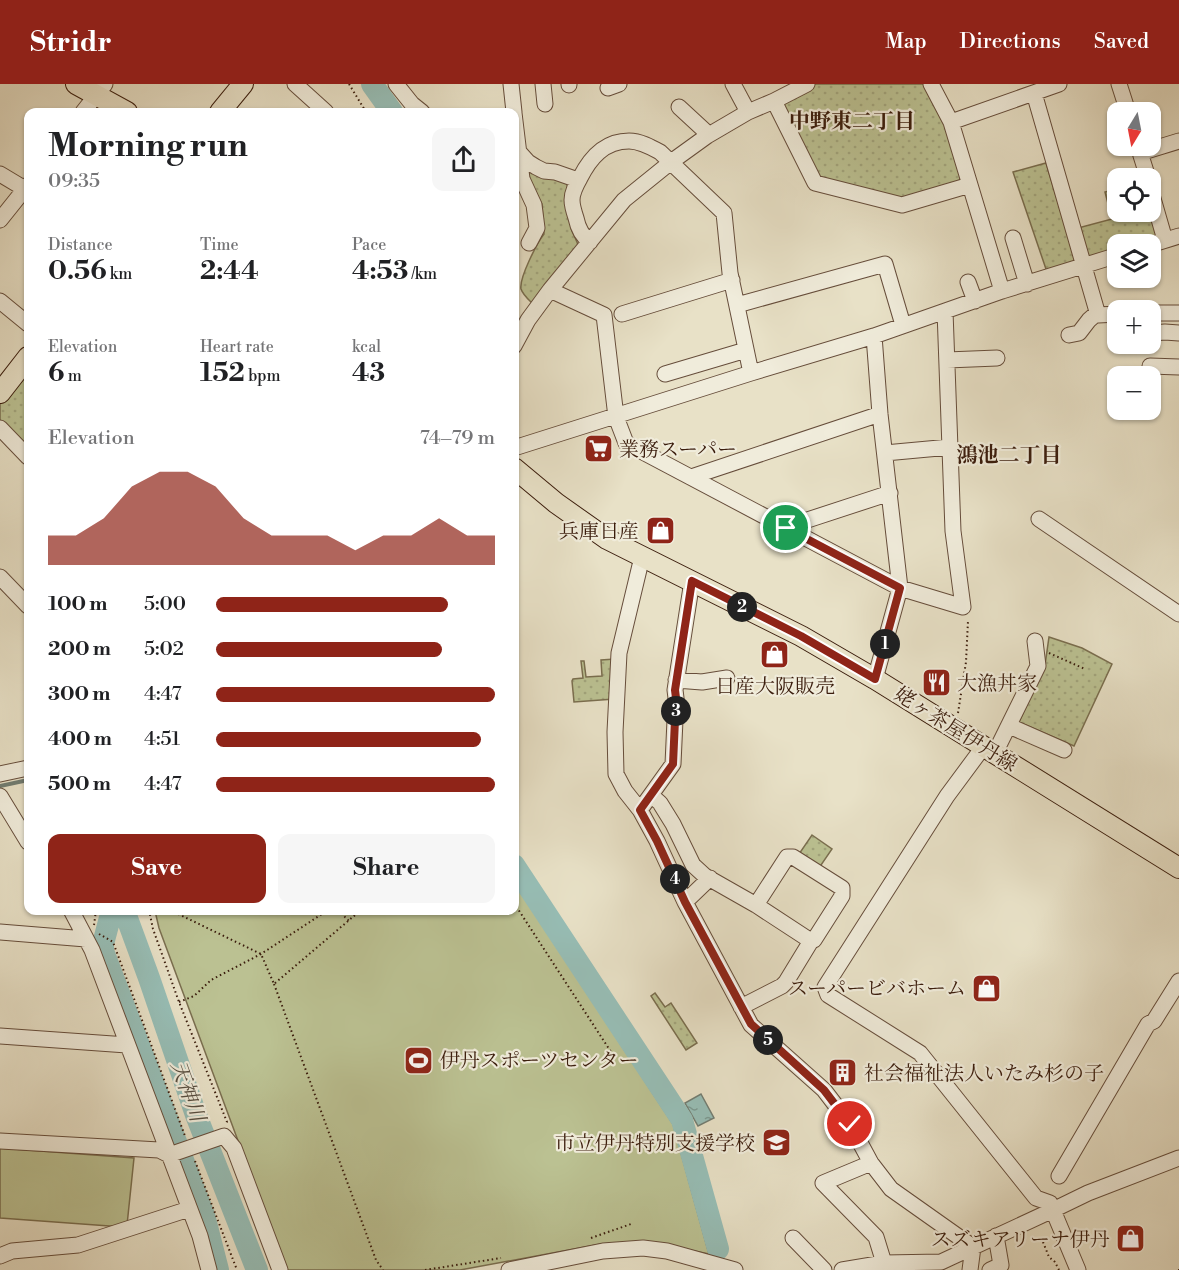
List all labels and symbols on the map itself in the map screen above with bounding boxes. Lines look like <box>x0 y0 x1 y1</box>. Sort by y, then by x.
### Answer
north arrow <box>1107 102 1161 156</box>
district label: 中野東二丁目 <box>789 109 915 135</box>
supermarket icon: 業務スーパー <box>582 433 614 465</box>
place label: 業務スーパー <box>619 438 737 463</box>
district label: 鴻池二丁目 <box>957 443 1062 469</box>
pin <box>760 502 811 553</box>
shop icon: 兵庫日産 <box>644 515 676 547</box>
place label: 兵庫日産 <box>559 520 639 545</box>
pin: 2 <box>727 592 757 622</box>
pin: 1 <box>870 629 900 659</box>
shop icon: 日産大阪販売 <box>759 639 791 671</box>
restaurant icon: 大漁丼家 <box>920 667 952 699</box>
place label: 大漁丼家 <box>957 672 1037 697</box>
place label: 日産大阪販売 <box>715 675 835 700</box>
street label: 姥ヶ茶屋伊丹線 <box>889 683 1021 778</box>
pin: 3 <box>661 696 691 726</box>
pin: 4 <box>660 864 690 894</box>
shop icon: スーパービバホーム <box>971 972 1003 1004</box>
place label: スーパービバホーム <box>788 977 966 1002</box>
pin: 5 <box>753 1025 783 1055</box>
sports icon: 伊丹スポーツセンター <box>403 1044 435 1076</box>
place label: 伊丹スポーツセンター <box>440 1049 638 1074</box>
water label: 天神川 <box>164 1057 211 1127</box>
building icon: 社会福祉法人いたみ杉の子 <box>827 1057 859 1089</box>
place label: 社会福祉法人いたみ杉の子 <box>864 1062 1104 1087</box>
pin <box>824 1098 875 1149</box>
school or university icon: 市立伊丹特別支援学校 <box>760 1127 792 1159</box>
place label: 市立伊丹特別支援学校 <box>555 1132 755 1157</box>
shop icon: スズキアリーナ伊丹 <box>1115 1223 1147 1255</box>
place label: スズキアリーナ伊丹 <box>931 1228 1110 1253</box>

